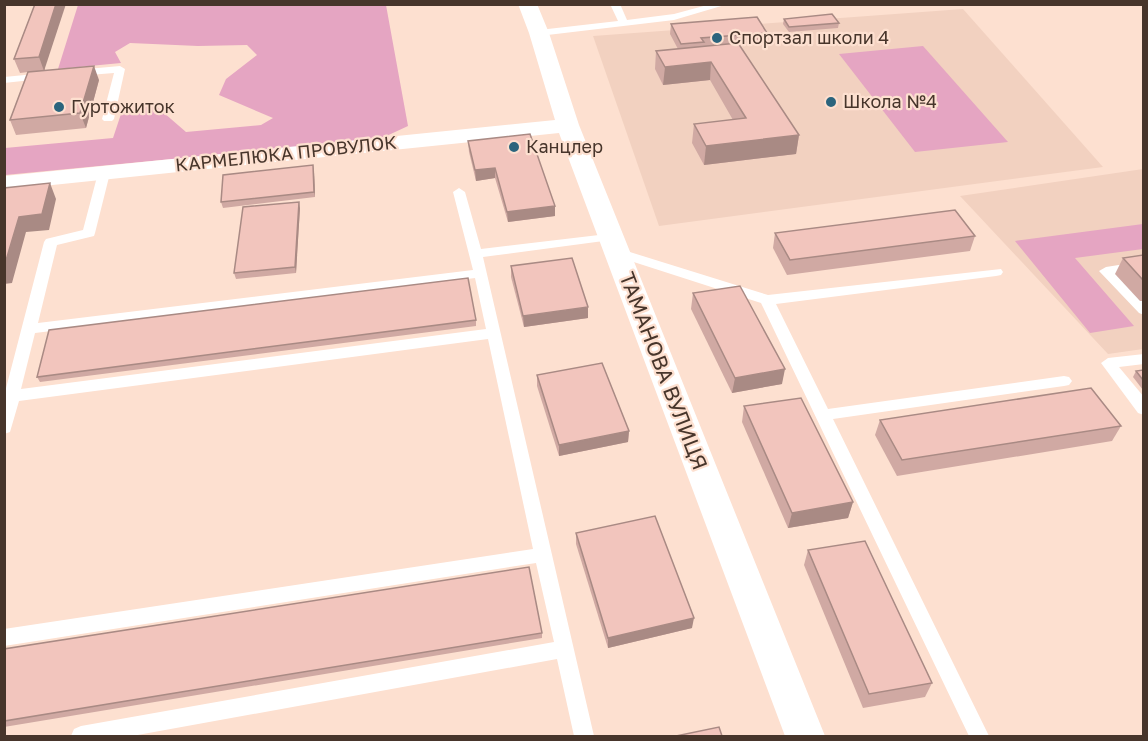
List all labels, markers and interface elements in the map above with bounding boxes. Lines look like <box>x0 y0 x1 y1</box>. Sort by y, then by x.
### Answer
place label: Спортзал школи 4 <box>729 26 889 48</box>
marker: Спортзал школи 4 <box>710 31 724 45</box>
place label: Школа №4 <box>843 90 937 112</box>
place label: Гуртожиток <box>71 95 175 117</box>
marker: Школа №4 <box>824 95 838 109</box>
marker: Гуртожиток <box>52 100 66 114</box>
street label: КАРМЕЛЮКА ПРОВУЛОК <box>174 130 398 176</box>
place label: Канцлер <box>526 135 603 157</box>
marker: Канцлер <box>507 140 521 154</box>
street label: ТАМАНОВА ВУЛИЦЯ <box>614 268 714 473</box>

